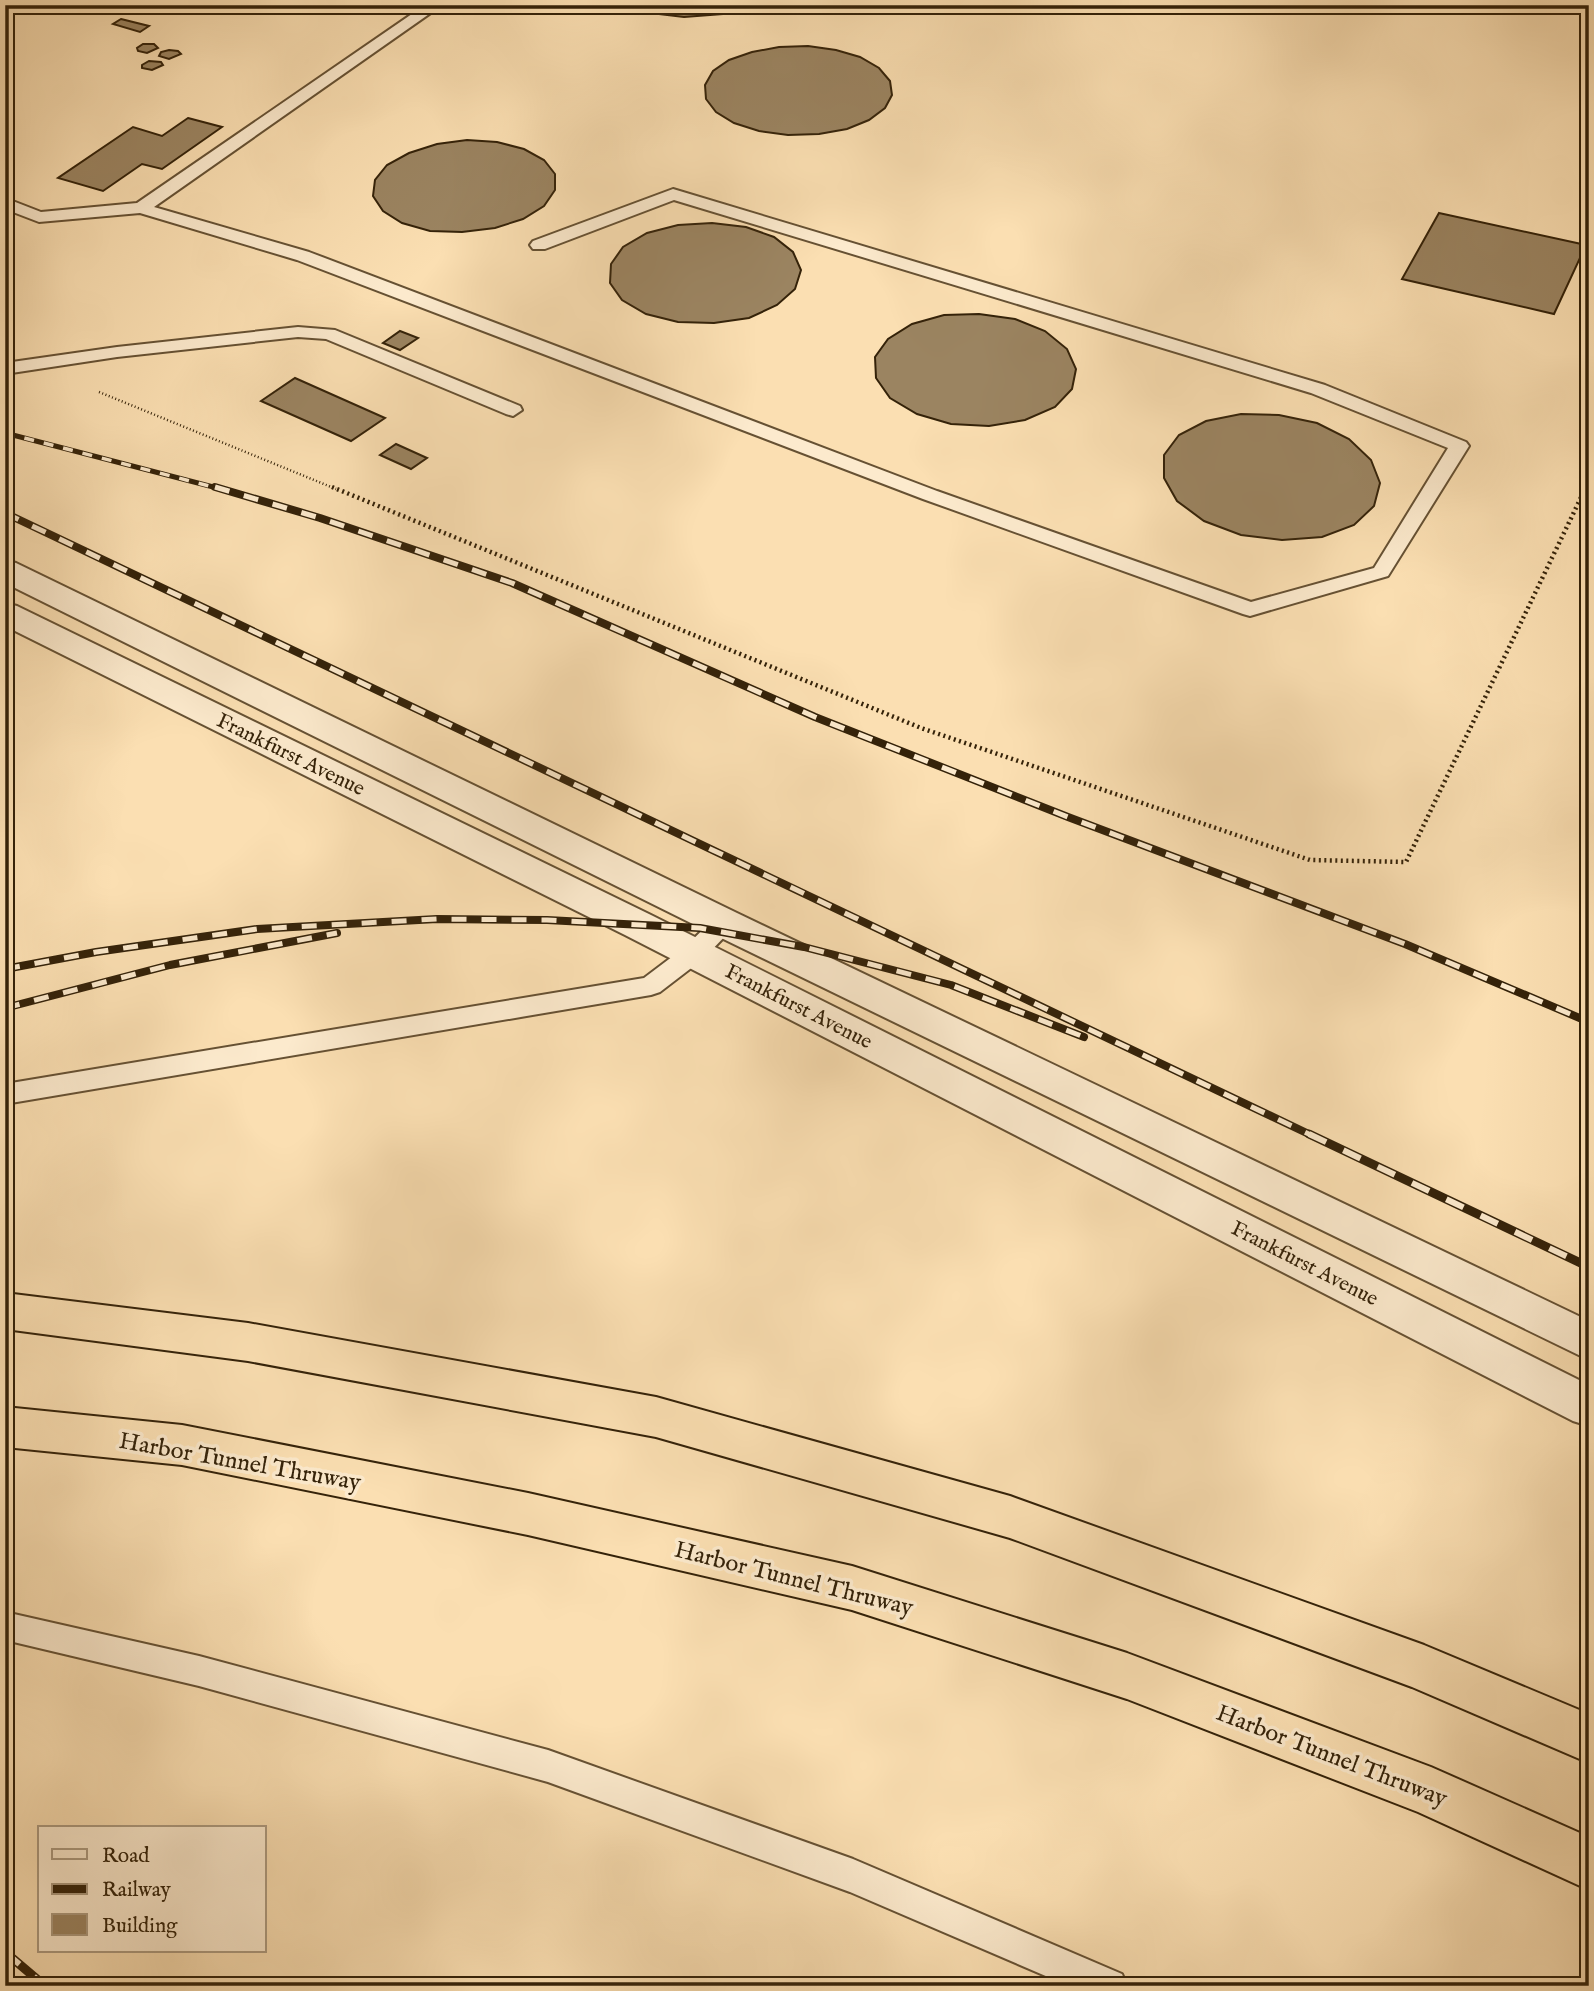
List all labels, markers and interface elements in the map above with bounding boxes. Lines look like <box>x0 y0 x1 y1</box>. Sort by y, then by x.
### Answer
street label: Frankfurst Avenue <box>212 708 369 803</box>
street label: Frankfurst Avenue <box>720 959 877 1056</box>
street label: Frankfurst Avenue <box>1226 1216 1383 1313</box>
street label: Harbor Tunnel Thruway <box>116 1426 363 1499</box>
street label: Harbor Tunnel Thruway <box>671 1535 916 1624</box>
street label: Harbor Tunnel Thruway <box>1211 1698 1452 1815</box>
legend <box>38 1826 266 1952</box>
text: Road <box>102 1843 150 1870</box>
text: Railway <box>102 1877 172 1904</box>
text: Building <box>102 1913 178 1940</box>

